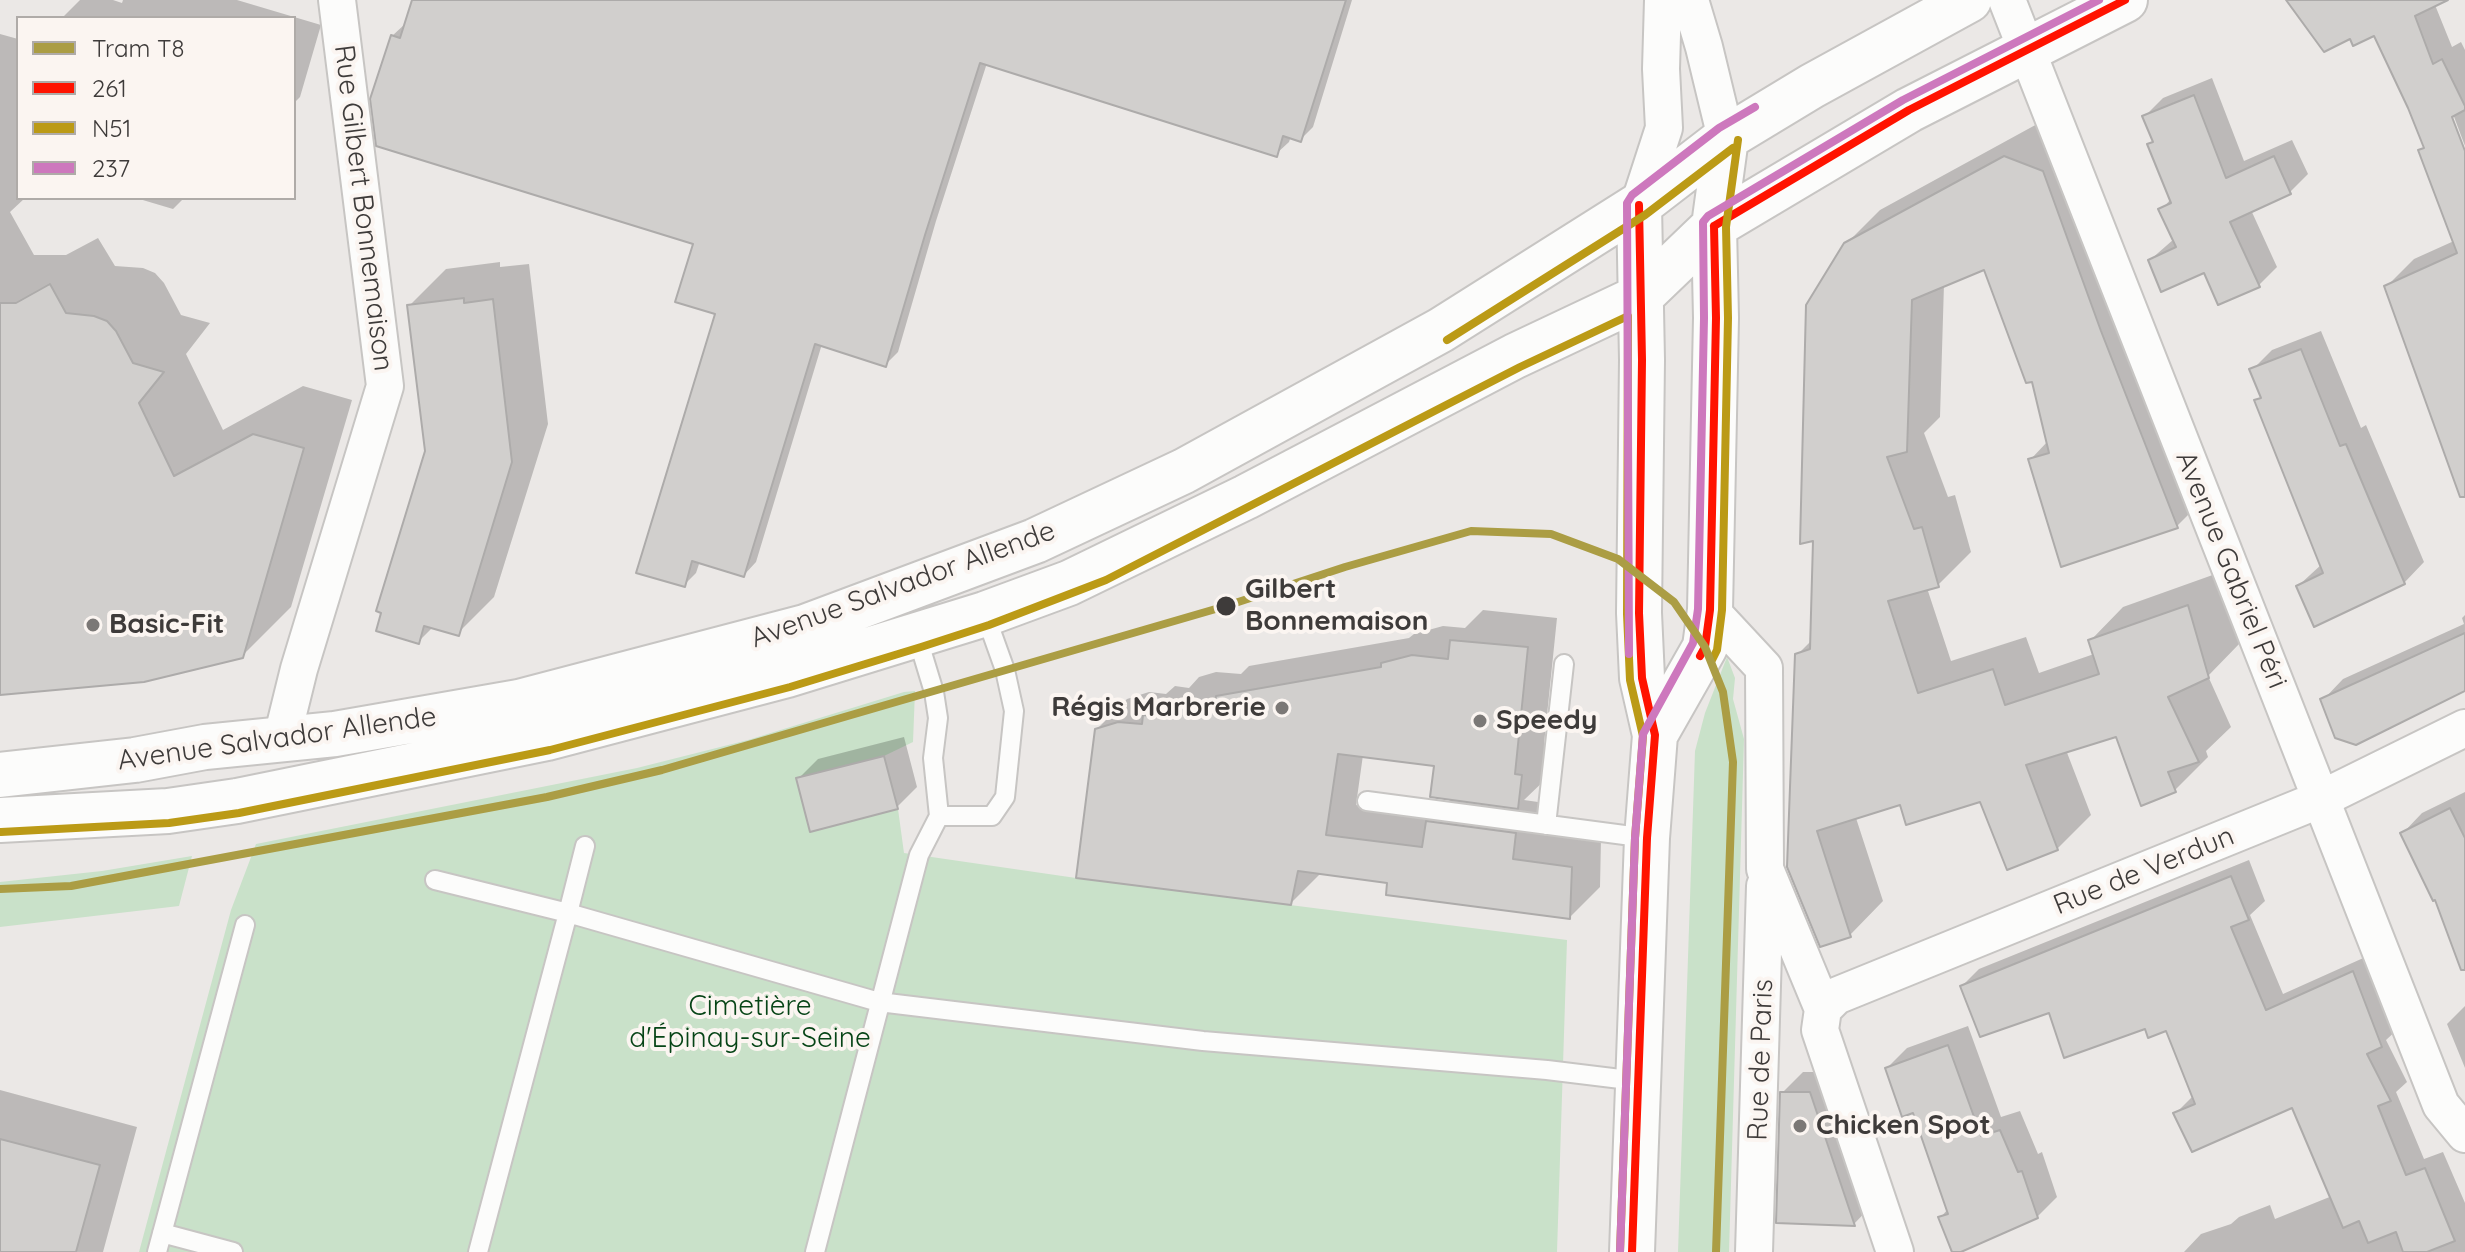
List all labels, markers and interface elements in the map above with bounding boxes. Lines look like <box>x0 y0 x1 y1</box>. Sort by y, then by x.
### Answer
legend <box>16 16 296 200</box>
text: Tram T8 <box>92 33 184 63</box>
street label: Rue Gilbert Bonnemaison <box>326 43 400 373</box>
text: 261 <box>92 73 127 103</box>
text: N51 <box>92 113 131 143</box>
text: 237 <box>92 153 130 183</box>
street label: Avenue Gabriel Péri <box>2168 446 2294 694</box>
street label: Avenue Salvador Allende <box>746 514 1060 656</box>
place label: Gilbert Bonnemaison <box>1245 573 1428 639</box>
marker: Gilbert Bonnemaison <box>1214 594 1238 618</box>
place label: Basic-Fit <box>109 608 224 642</box>
marker: Basic-Fit <box>84 616 102 634</box>
place label: Régis Marbrerie <box>1051 691 1266 725</box>
marker: Régis Marbrerie <box>1273 699 1291 717</box>
street label: Avenue Salvador Allende <box>116 700 438 778</box>
place label: Speedy <box>1496 704 1597 738</box>
marker: Speedy <box>1471 712 1489 730</box>
street label: Rue de Verdun <box>2049 819 2239 923</box>
street label: Rue de Paris <box>1741 979 1781 1141</box>
park label: Cimetière d'Épinay-sur-Seine <box>629 990 871 1056</box>
place label: Chicken Spot <box>1816 1109 1991 1143</box>
marker: Chicken Spot <box>1791 1117 1809 1135</box>

